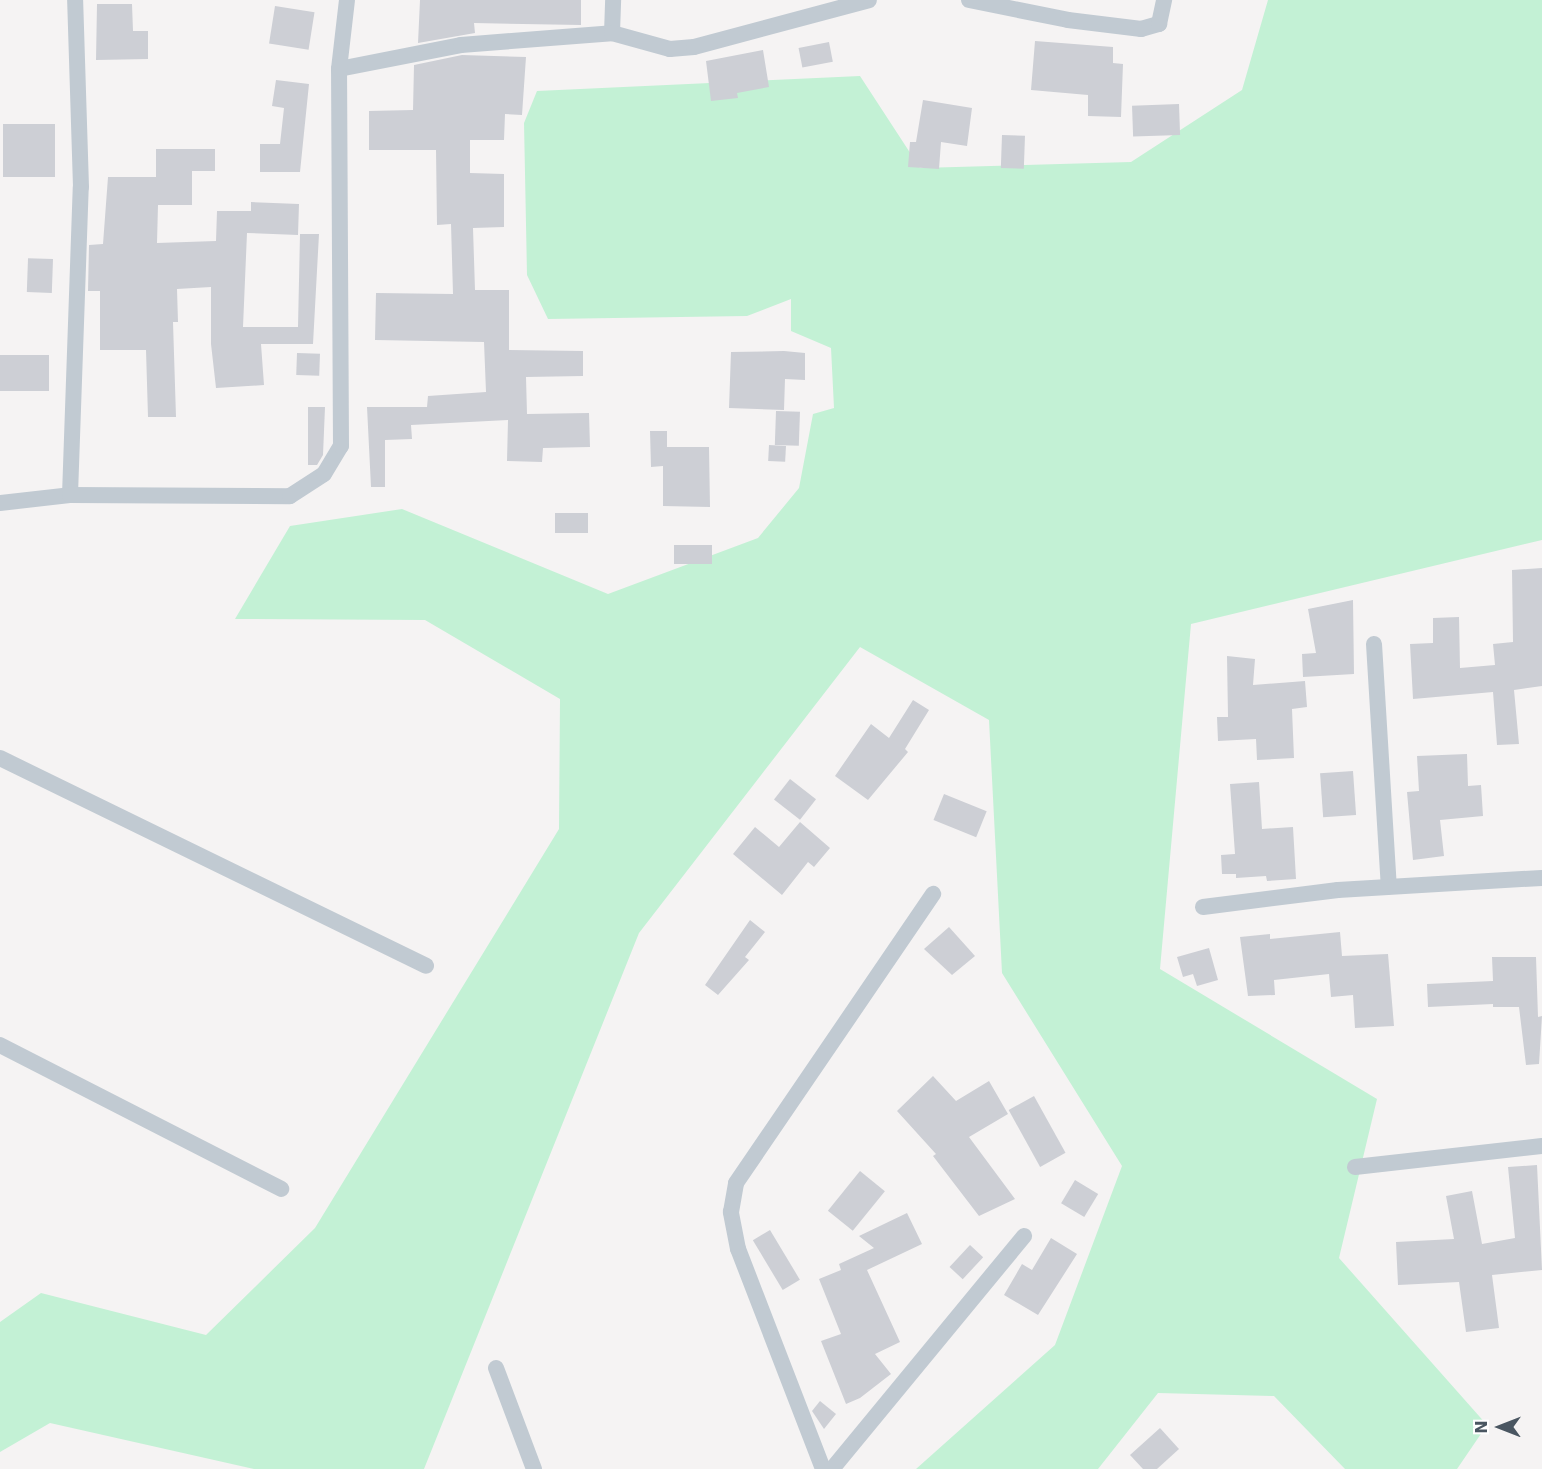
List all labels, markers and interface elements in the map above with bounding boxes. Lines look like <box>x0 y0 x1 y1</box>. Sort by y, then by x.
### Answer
north arrow <box>1470 1397 1530 1457</box>
text: N <box>1472 1420 1491 1434</box>

